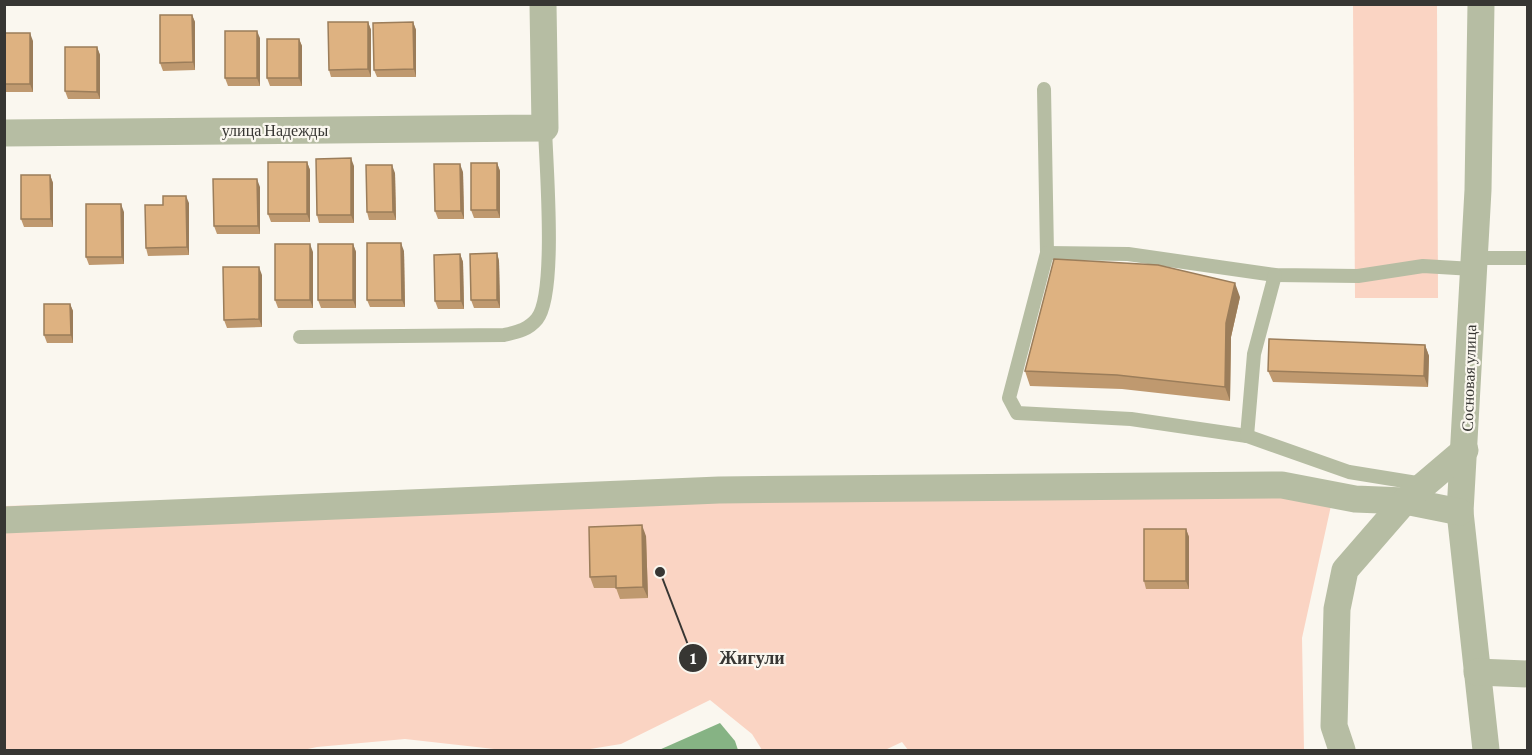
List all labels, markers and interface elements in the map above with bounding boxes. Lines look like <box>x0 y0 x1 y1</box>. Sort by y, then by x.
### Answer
street label: улица Надежды <box>222 122 328 140</box>
street label: Сосновая улица <box>1459 324 1480 432</box>
callout: Жигули <box>678 640 797 676</box>
text: 1 <box>690 648 697 668</box>
text: Жигули <box>719 648 785 668</box>

